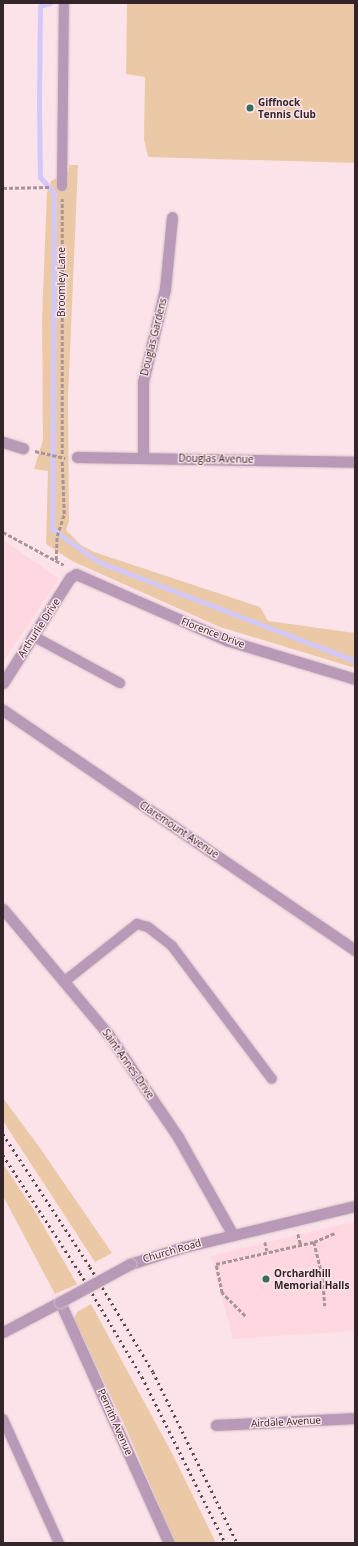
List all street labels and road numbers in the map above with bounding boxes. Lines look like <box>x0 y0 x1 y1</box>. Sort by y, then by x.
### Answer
street label: Broomley Lane <box>56 247 68 317</box>
street label: Douglas Gardens <box>139 297 169 377</box>
street label: Douglas Avenue <box>178 452 254 466</box>
street label: Arthurlie Drive <box>15 596 63 660</box>
street label: Florence Drive <box>180 615 246 651</box>
street label: Claremount Avenue <box>137 799 221 861</box>
street label: Saint Annes Drive <box>100 1027 156 1101</box>
street label: Church Road <box>141 1237 203 1265</box>
street label: Penrith Avenue <box>95 1387 135 1457</box>
street label: Airdale Avenue <box>251 1414 321 1430</box>

